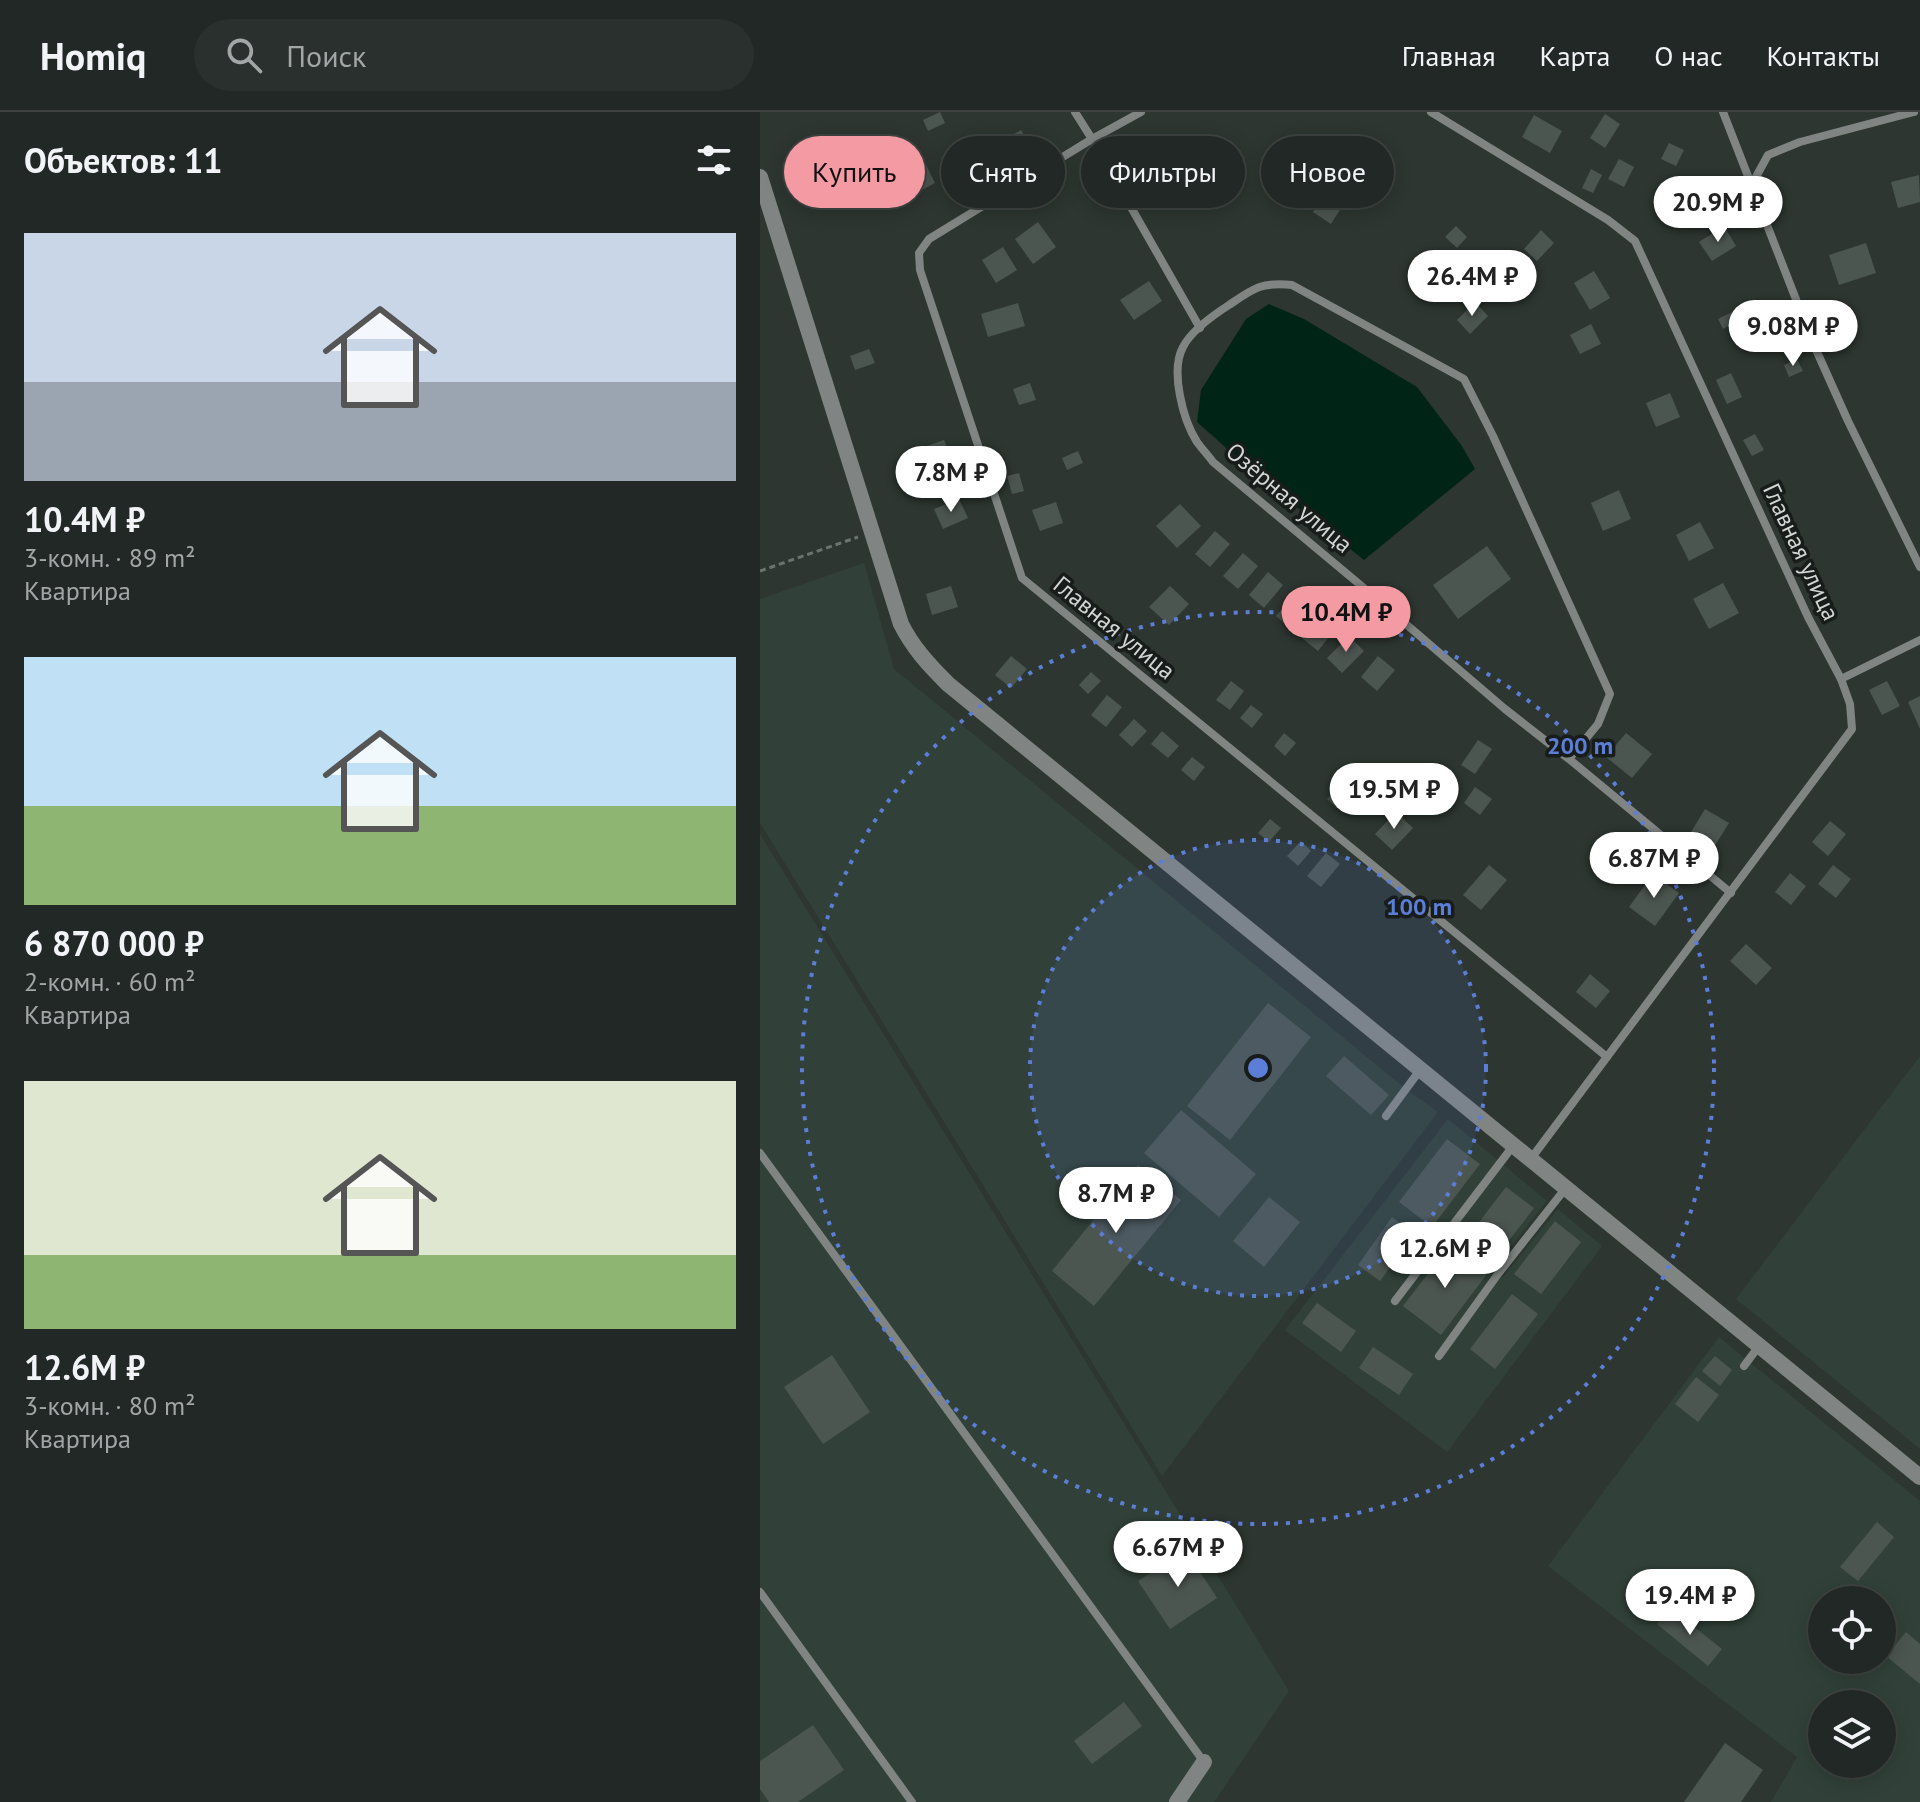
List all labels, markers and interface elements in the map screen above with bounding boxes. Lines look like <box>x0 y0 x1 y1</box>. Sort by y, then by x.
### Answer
search box <box>194 19 754 91</box>
text: Homiq <box>40 31 146 80</box>
icon: search <box>222 33 266 77</box>
text: Поиск <box>286 36 366 75</box>
text: Главная <box>1402 37 1496 74</box>
text: Карта <box>1540 37 1610 74</box>
text: О нас <box>1654 37 1723 74</box>
text: Контакты <box>1767 37 1880 74</box>
chip: Купить <box>784 136 925 208</box>
chip: Снять <box>941 136 1065 208</box>
chip: Фильтры <box>1081 136 1245 208</box>
chip: Новое <box>1261 136 1394 208</box>
text: Объектов: 11 <box>24 138 223 182</box>
icon: filters <box>692 138 736 182</box>
pin: 20.9M ₽ <box>1644 176 1792 244</box>
text: 20.9M ₽ <box>1672 185 1764 218</box>
pin: 26.4M ₽ <box>1398 250 1546 318</box>
text: 26.4M ₽ <box>1426 259 1518 292</box>
icon: home <box>308 285 452 429</box>
pin: 9.08M ₽ <box>1719 300 1867 368</box>
text: 9.08M ₽ <box>1747 309 1839 342</box>
street label: Озёрная улица <box>1220 436 1359 560</box>
pin: 7.8M ₽ <box>886 446 1016 514</box>
text: 7.8M ₽ <box>914 455 988 488</box>
street label: Главная улица <box>1756 478 1847 625</box>
text: 10.4M ₽ <box>24 497 145 541</box>
text: 3-комн. · 89 m² <box>24 541 195 574</box>
street label: Главная улица <box>1047 569 1182 686</box>
text: Квартира <box>24 574 131 607</box>
pin: 10.4M ₽ <box>1272 586 1420 654</box>
text: 10.4M ₽ <box>1300 595 1392 628</box>
icon: home <box>308 709 452 853</box>
text: 200 m <box>1547 730 1613 761</box>
pin: 19.5M ₽ <box>1320 763 1468 831</box>
text: 19.5M ₽ <box>1348 772 1440 805</box>
pin: 6.87M ₽ <box>1580 832 1728 900</box>
text: 6.87M ₽ <box>1608 841 1700 874</box>
text: 100 m <box>1386 891 1452 922</box>
text: 6 870 000 ₽ <box>24 921 204 965</box>
text: 2-комн. · 60 m² <box>24 965 195 998</box>
text: Квартира <box>24 998 131 1031</box>
centre of rings <box>1244 1054 1272 1082</box>
icon: home <box>308 1133 452 1277</box>
pin: 8.7M ₽ <box>1051 1167 1181 1235</box>
text: 8.7M ₽ <box>1077 1176 1155 1209</box>
pin: 12.6M ₽ <box>1371 1222 1519 1290</box>
text: 12.6M ₽ <box>1399 1231 1491 1264</box>
text: 12.6M ₽ <box>24 1345 145 1389</box>
text: 3-комн. · 80 m² <box>24 1389 195 1422</box>
text: Квартира <box>24 1422 131 1455</box>
pin: 6.67M ₽ <box>1104 1521 1252 1589</box>
text: 6.67M ₽ <box>1132 1530 1224 1563</box>
pin: 19.4M ₽ <box>1616 1569 1764 1637</box>
text: 19.4M ₽ <box>1644 1578 1736 1611</box>
map controls <box>1808 1586 1896 1778</box>
button: locate <box>1808 1586 1896 1674</box>
button: layers <box>1808 1690 1896 1778</box>

